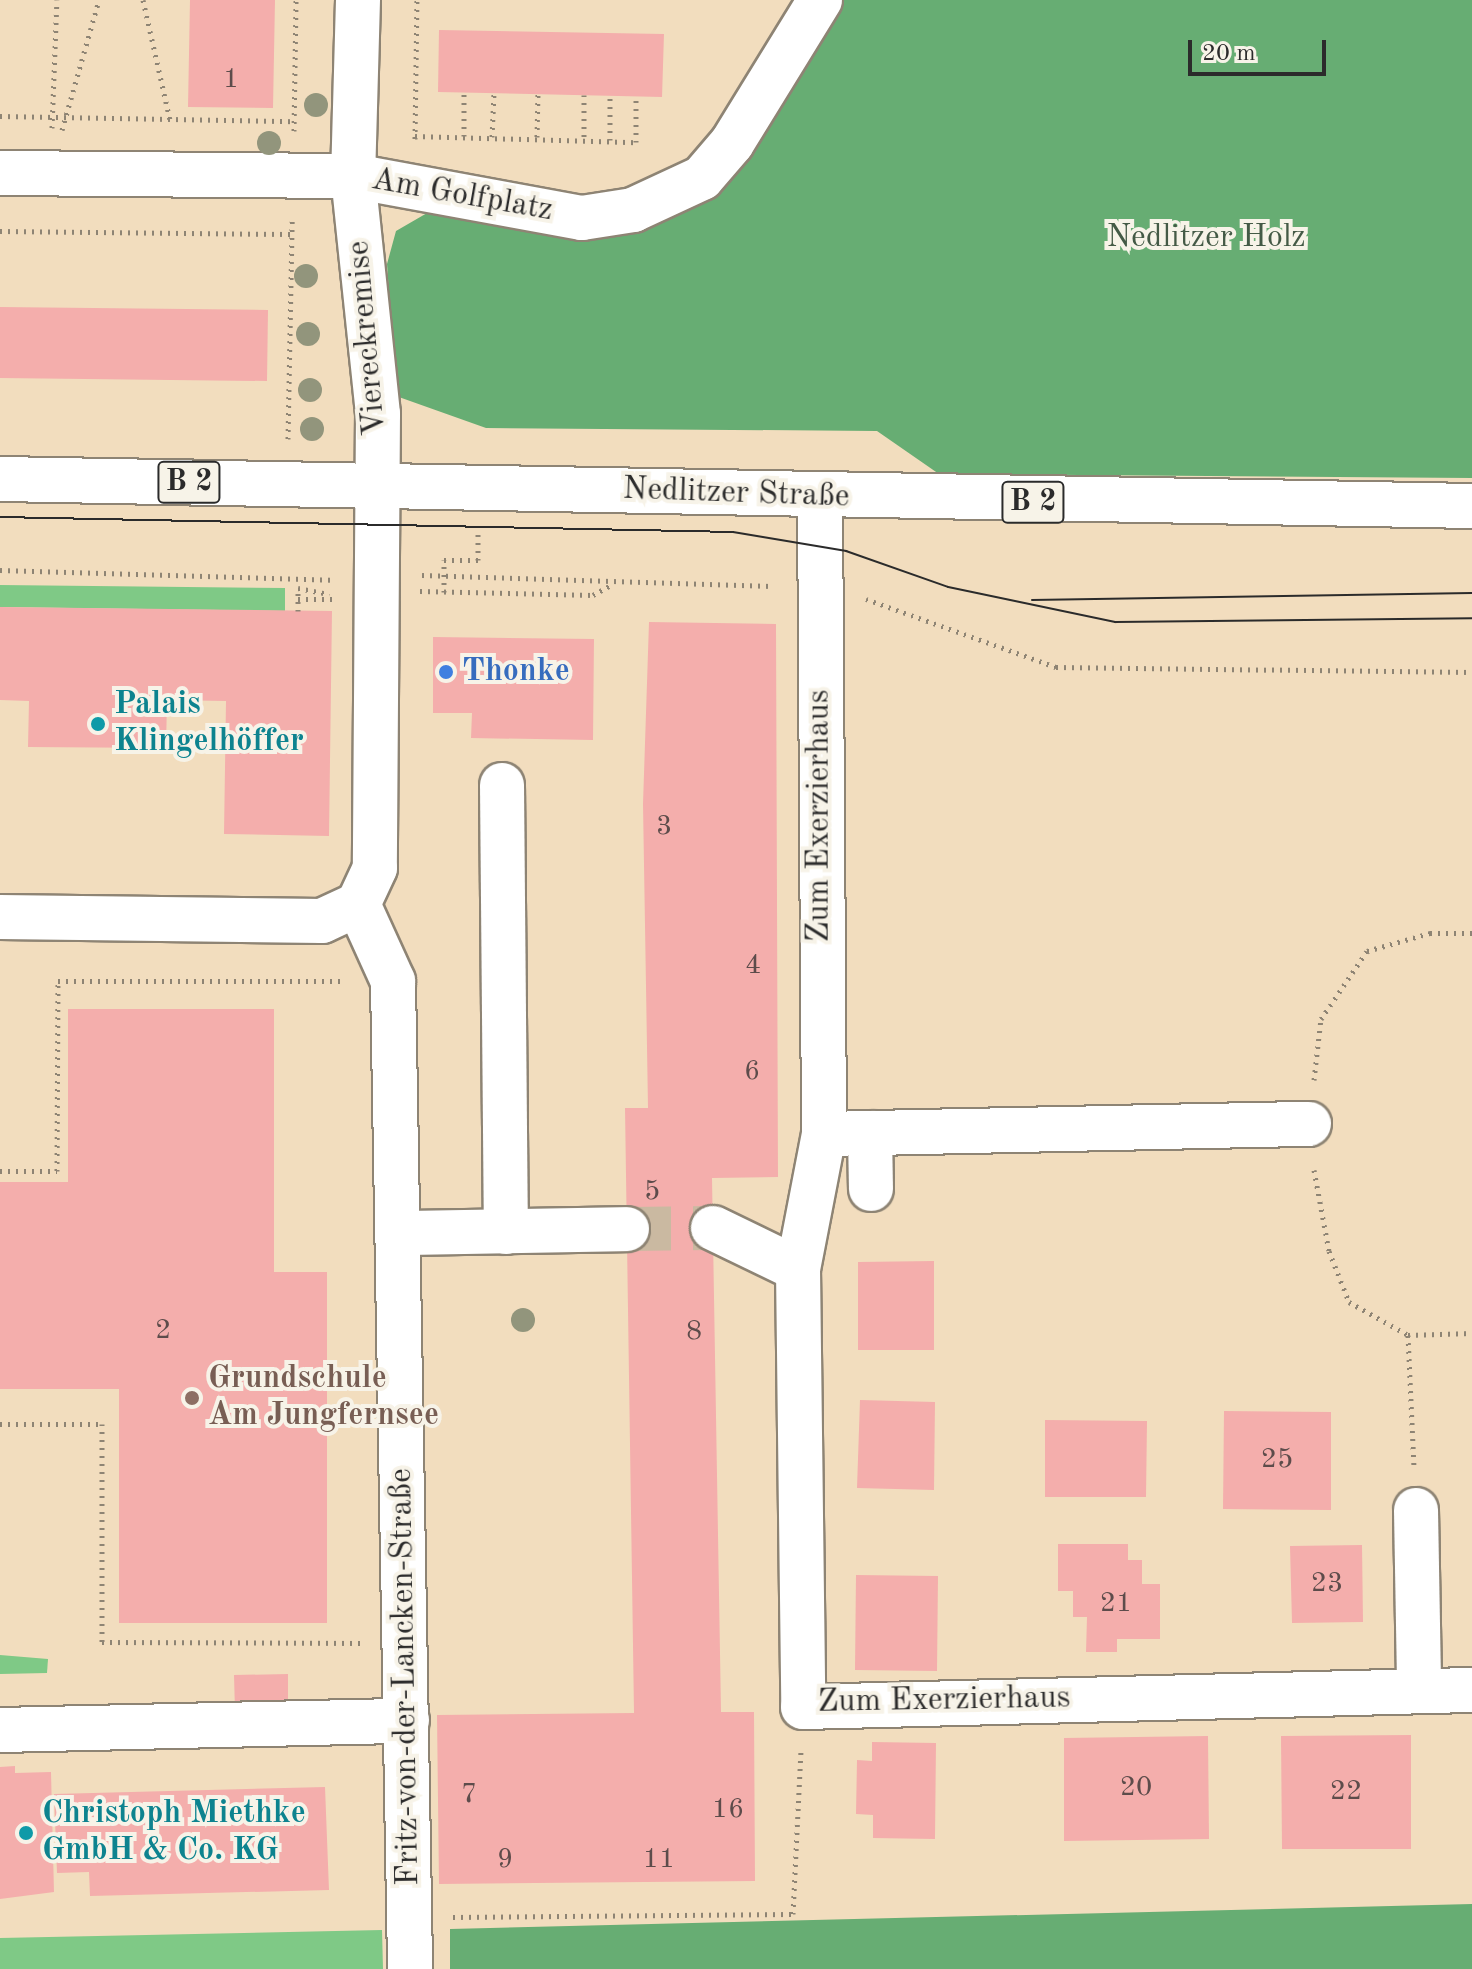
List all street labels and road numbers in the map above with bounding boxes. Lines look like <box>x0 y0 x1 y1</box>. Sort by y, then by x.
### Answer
street label: Am Golfplatz <box>368 161 556 231</box>
street label: Viereckremise <box>340 239 396 437</box>
road number: B 2 <box>157 456 221 508</box>
street label: Nedlitzer Straße <box>622 471 850 517</box>
road number: B 2 <box>1001 476 1065 528</box>
street label: Zum Exerzierhaus <box>801 690 839 942</box>
street label: Fritz-von-der-Lancken-Straße <box>383 1468 429 1886</box>
street label: Zum Exerzierhaus <box>817 1680 1071 1722</box>

